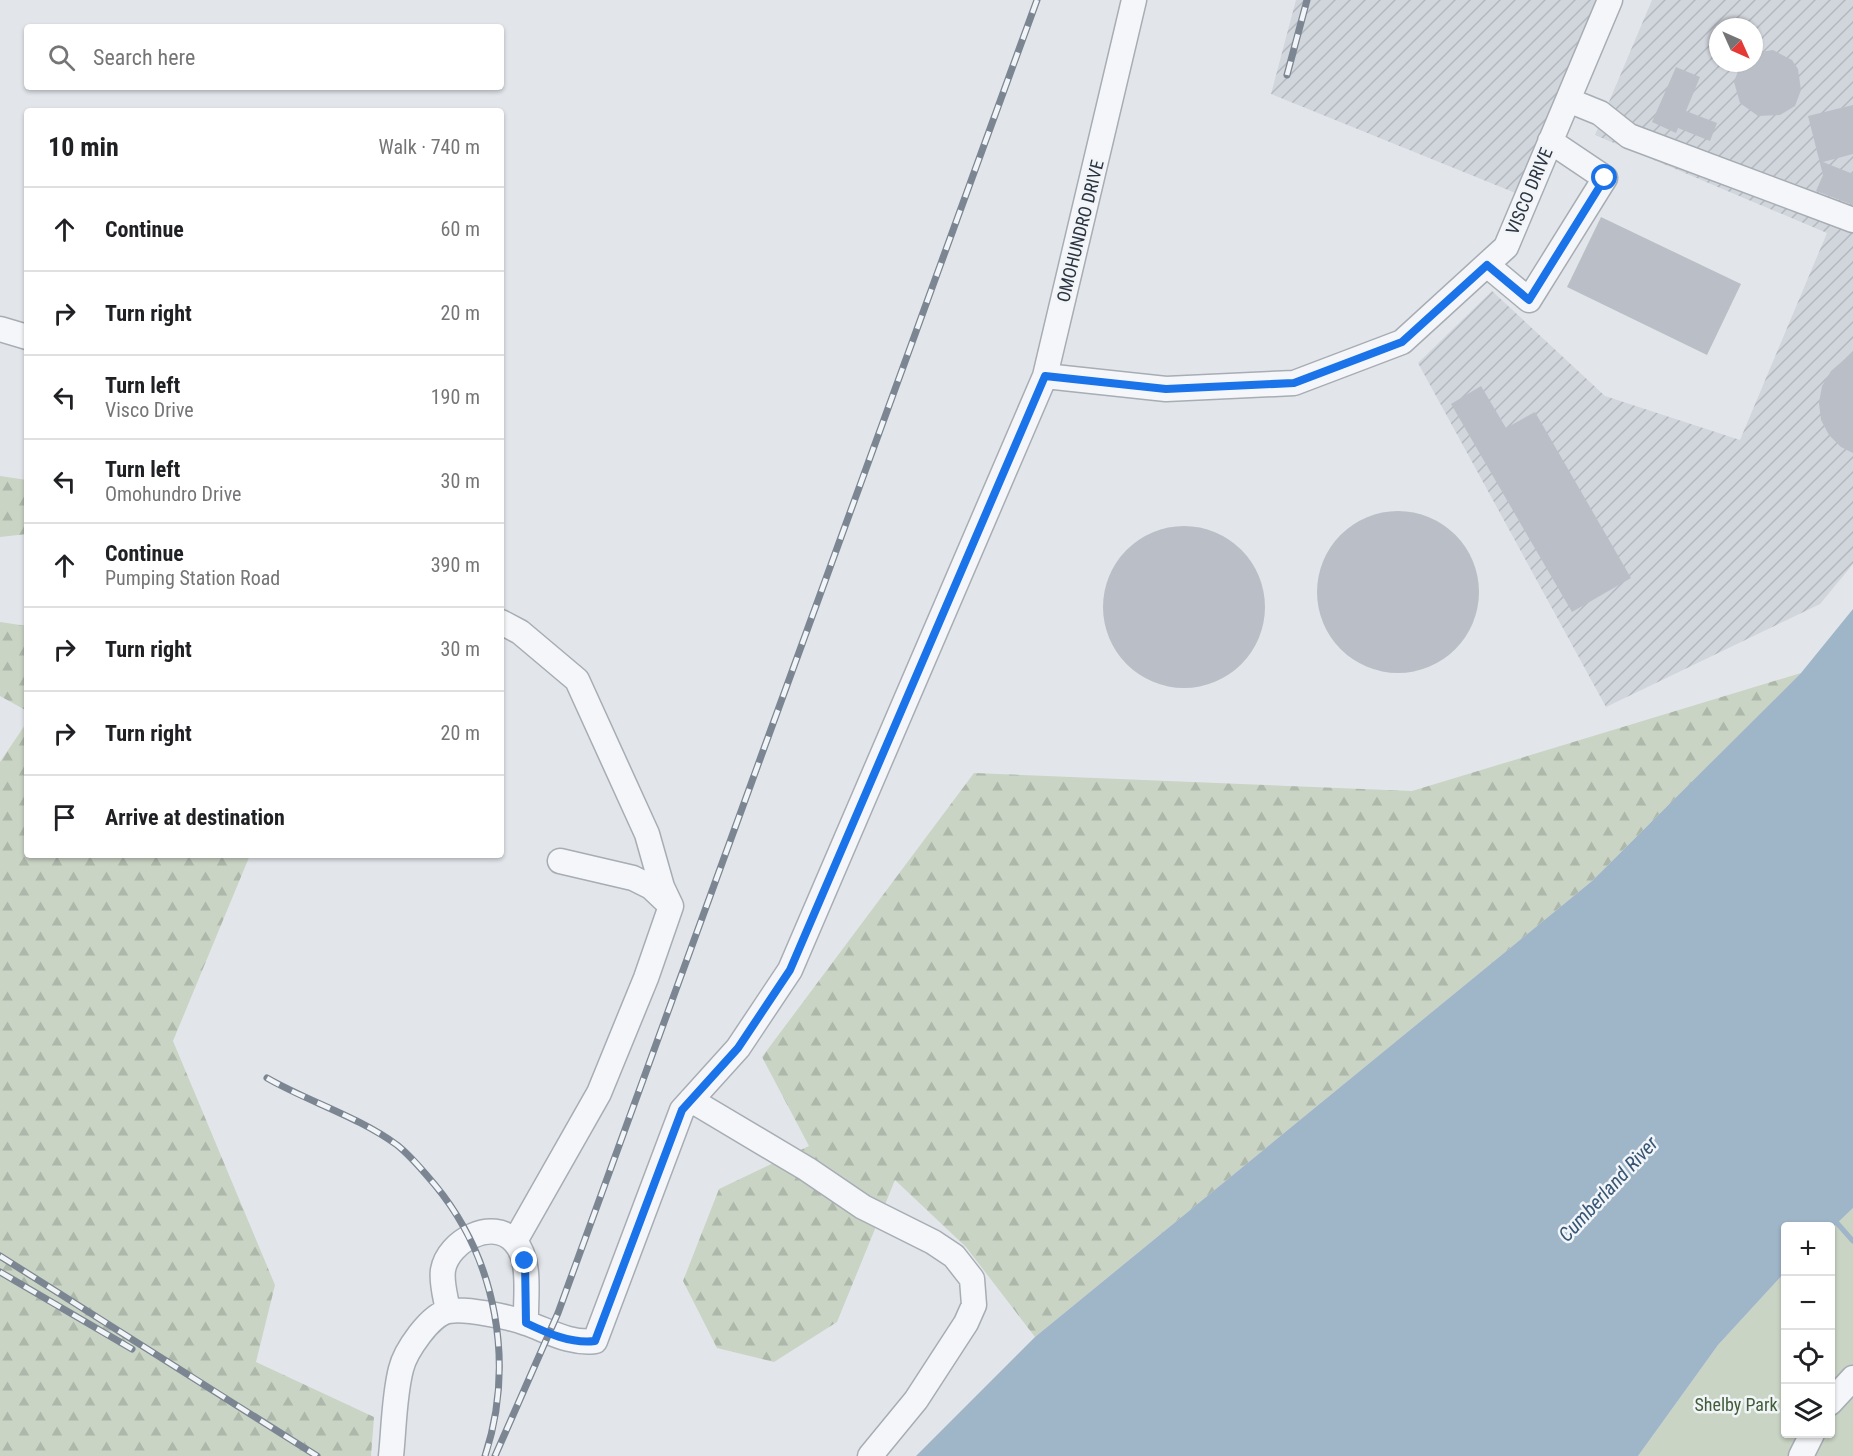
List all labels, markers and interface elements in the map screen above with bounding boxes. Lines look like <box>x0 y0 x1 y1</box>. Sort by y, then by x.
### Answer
north arrow <box>1709 18 1763 72</box>
search box <box>24 24 504 90</box>
icon: search <box>45 41 78 74</box>
text: Search here <box>93 45 195 70</box>
text: 10 min <box>48 132 119 162</box>
text: Walk · 740 m <box>379 135 480 159</box>
street label: VISCO DRIVE <box>1501 144 1557 238</box>
street label: OMOHUNDRO DRIVE <box>1052 158 1108 304</box>
route start <box>1591 164 1617 190</box>
icon: ahead <box>48 213 81 246</box>
text: Continue <box>105 217 184 242</box>
text: 60 m <box>441 217 480 241</box>
icon: right <box>48 297 81 330</box>
text: Turn right <box>105 301 192 326</box>
text: 20 m <box>441 301 480 325</box>
text: Turn left <box>105 373 180 398</box>
icon: left <box>48 381 81 414</box>
text: 190 m <box>431 385 480 409</box>
text: Visco Drive <box>105 398 194 422</box>
text: Turn left <box>105 457 180 482</box>
icon: left <box>48 465 81 498</box>
text: 30 m <box>441 469 480 493</box>
text: Omohundro Drive <box>105 482 241 506</box>
text: Continue <box>105 541 184 566</box>
icon: ahead <box>48 549 81 582</box>
text: 390 m <box>431 553 480 577</box>
text: Pumping Station Road <box>105 566 280 590</box>
icon: right <box>48 633 81 666</box>
text: Turn right <box>105 637 192 662</box>
text: 30 m <box>441 637 480 661</box>
icon: right <box>48 717 81 750</box>
text: Turn right <box>105 721 192 746</box>
text: 20 m <box>441 721 480 745</box>
icon: arrive <box>48 801 81 834</box>
text: Arrive at destination <box>105 805 285 830</box>
water label: Cumberland River <box>1553 1131 1663 1246</box>
map controls <box>1781 1222 1835 1438</box>
button: + <box>1781 1222 1835 1276</box>
route end <box>511 1247 537 1273</box>
button: − <box>1781 1276 1835 1330</box>
button: locate <box>1781 1330 1835 1384</box>
button: layers <box>1781 1384 1835 1438</box>
park label: Shelby Park <box>1694 1394 1778 1415</box>

